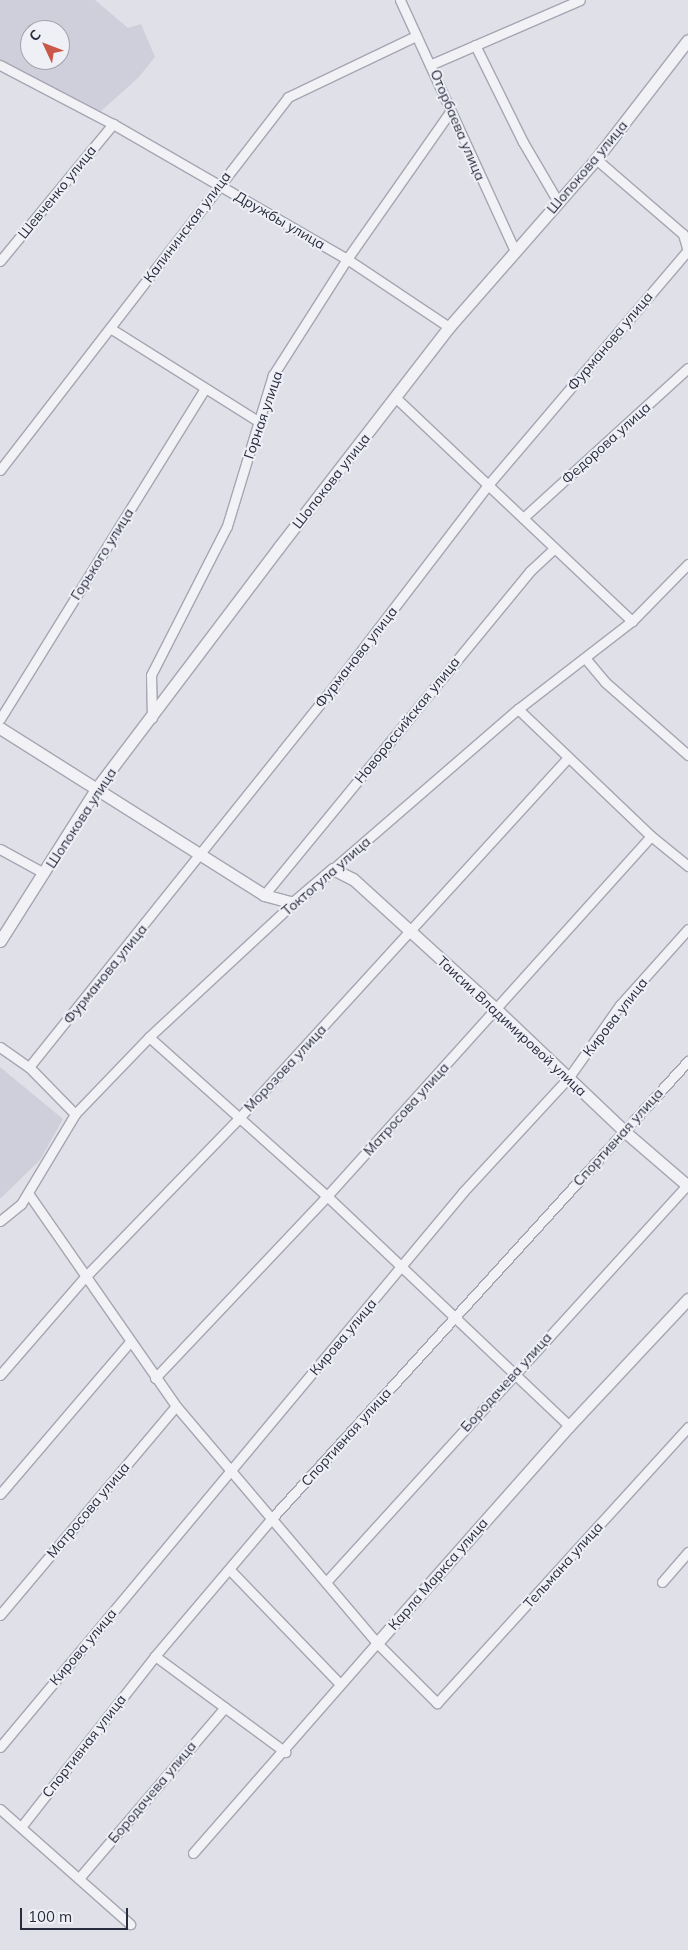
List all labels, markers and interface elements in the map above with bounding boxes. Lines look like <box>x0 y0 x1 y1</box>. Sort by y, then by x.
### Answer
north arrow <box>20 20 70 70</box>
text: С <box>25 26 45 45</box>
street label: Оторбаева улица <box>427 67 489 183</box>
street label: Шопокова улица <box>543 117 631 217</box>
street label: Шевченко улица <box>14 142 100 242</box>
street label: Калининская улица <box>140 168 234 286</box>
street label: Дружбы улица <box>232 187 328 253</box>
street label: Фурманова улица <box>564 288 656 394</box>
street label: Горная улица <box>240 369 286 461</box>
street label: Федорова улица <box>558 399 654 487</box>
street label: Шопокова улица <box>289 430 373 532</box>
street label: Горького улица <box>67 505 137 603</box>
street label: Фурманова улица <box>311 603 401 711</box>
street label: Новороссийская улица <box>351 653 463 787</box>
street label: Шопокова улица <box>42 765 120 871</box>
street label: Токтогула улица <box>278 833 374 919</box>
street label: Фурманова улица <box>60 921 150 1027</box>
street label: Таисии Владимировой улица <box>434 952 590 1100</box>
street label: Кирова улица <box>579 974 651 1060</box>
street label: Морозова улица <box>240 1021 330 1115</box>
street label: Матросова улица <box>360 1059 452 1159</box>
street label: Спортивная улица <box>570 1085 666 1189</box>
street label: Кирова улица <box>306 1295 380 1379</box>
street label: Бородачева улица <box>457 1329 555 1435</box>
street label: Спортивная улица <box>298 1385 394 1489</box>
street label: Матросова улица <box>43 1459 133 1561</box>
street label: Карла Маркса улица <box>385 1514 491 1634</box>
street label: Тельмана улица <box>520 1518 606 1612</box>
street label: Кирова улица <box>46 1605 120 1689</box>
street label: Спортивная улица <box>39 1691 129 1801</box>
street label: Бородачева улица <box>104 1738 200 1846</box>
scale bar <box>22 1898 130 1930</box>
text: 100 m <box>28 1907 72 1926</box>

